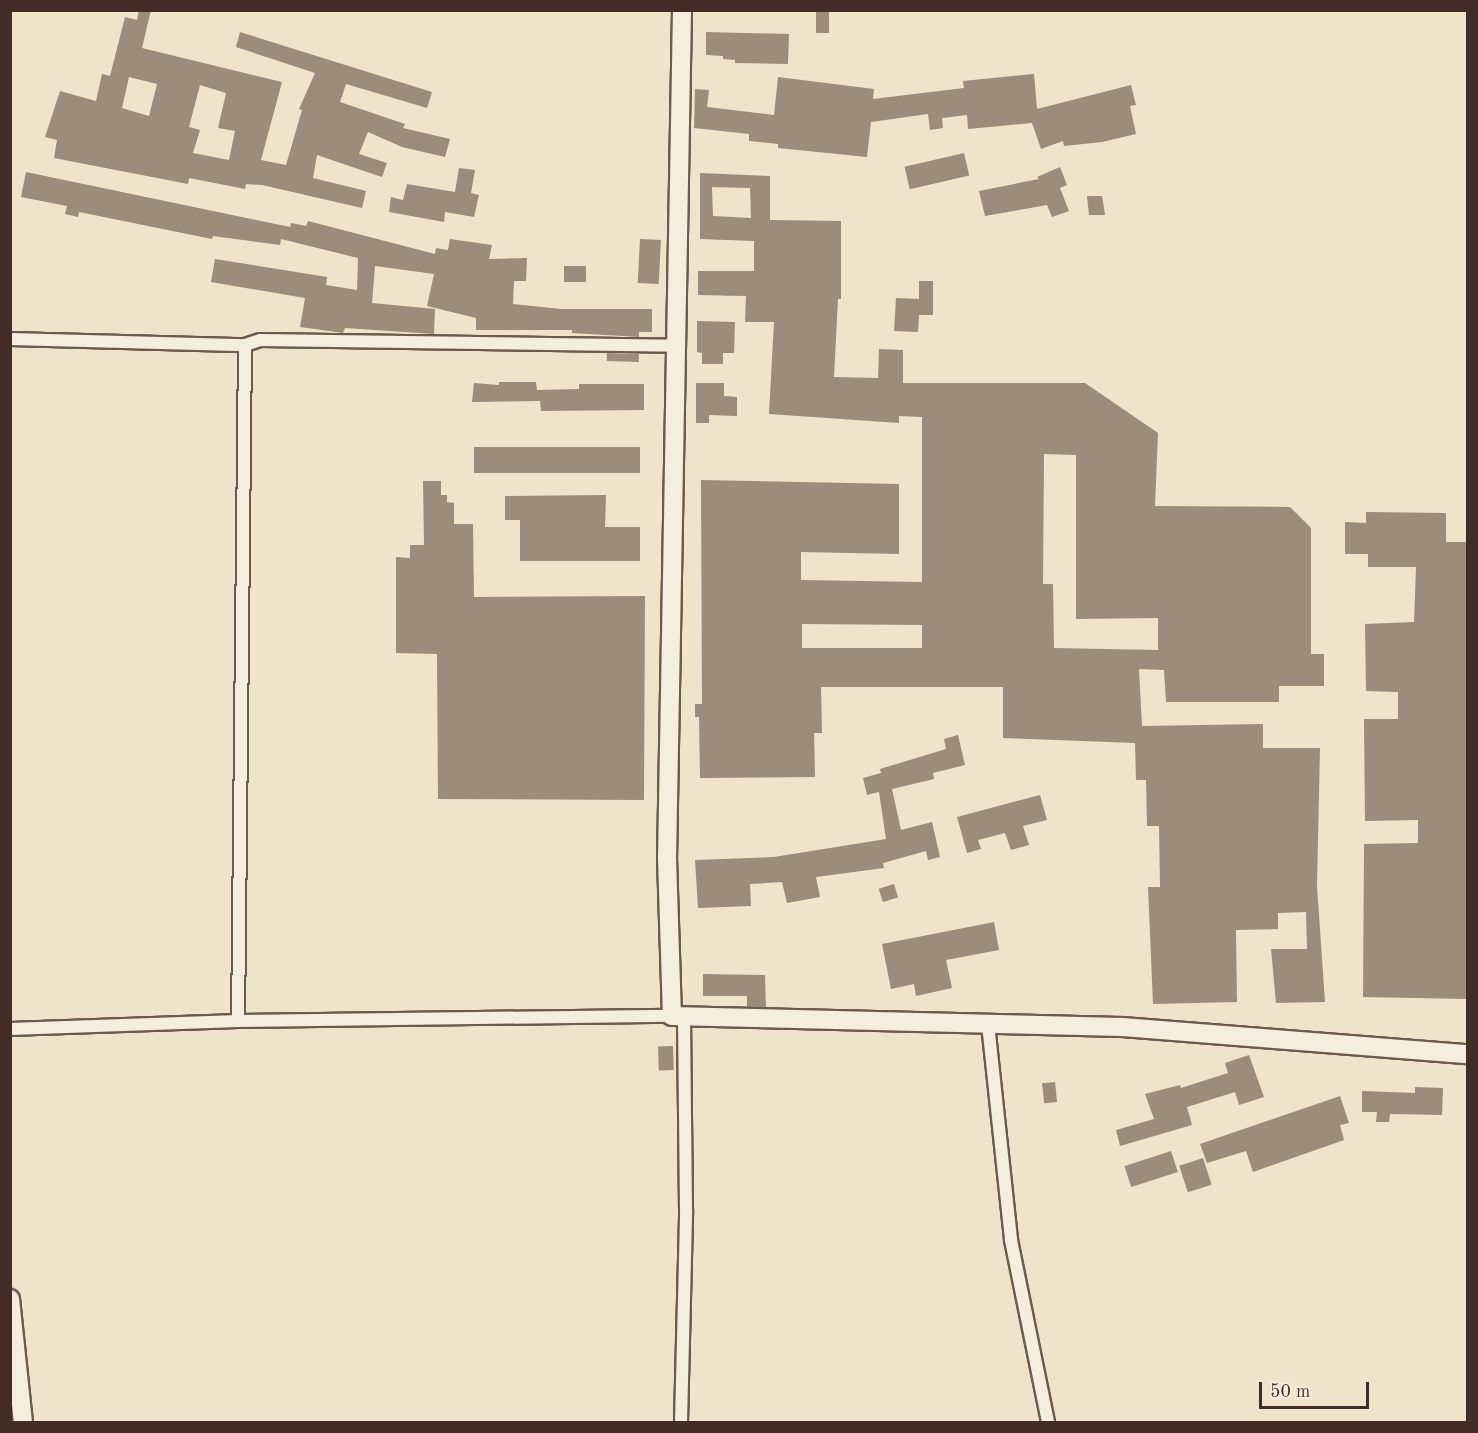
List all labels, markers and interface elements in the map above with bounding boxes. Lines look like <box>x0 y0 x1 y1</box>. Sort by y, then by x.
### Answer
scale bar <box>1262 1370 1372 1408</box>
text: 50 m <box>1270 1383 1310 1401</box>

